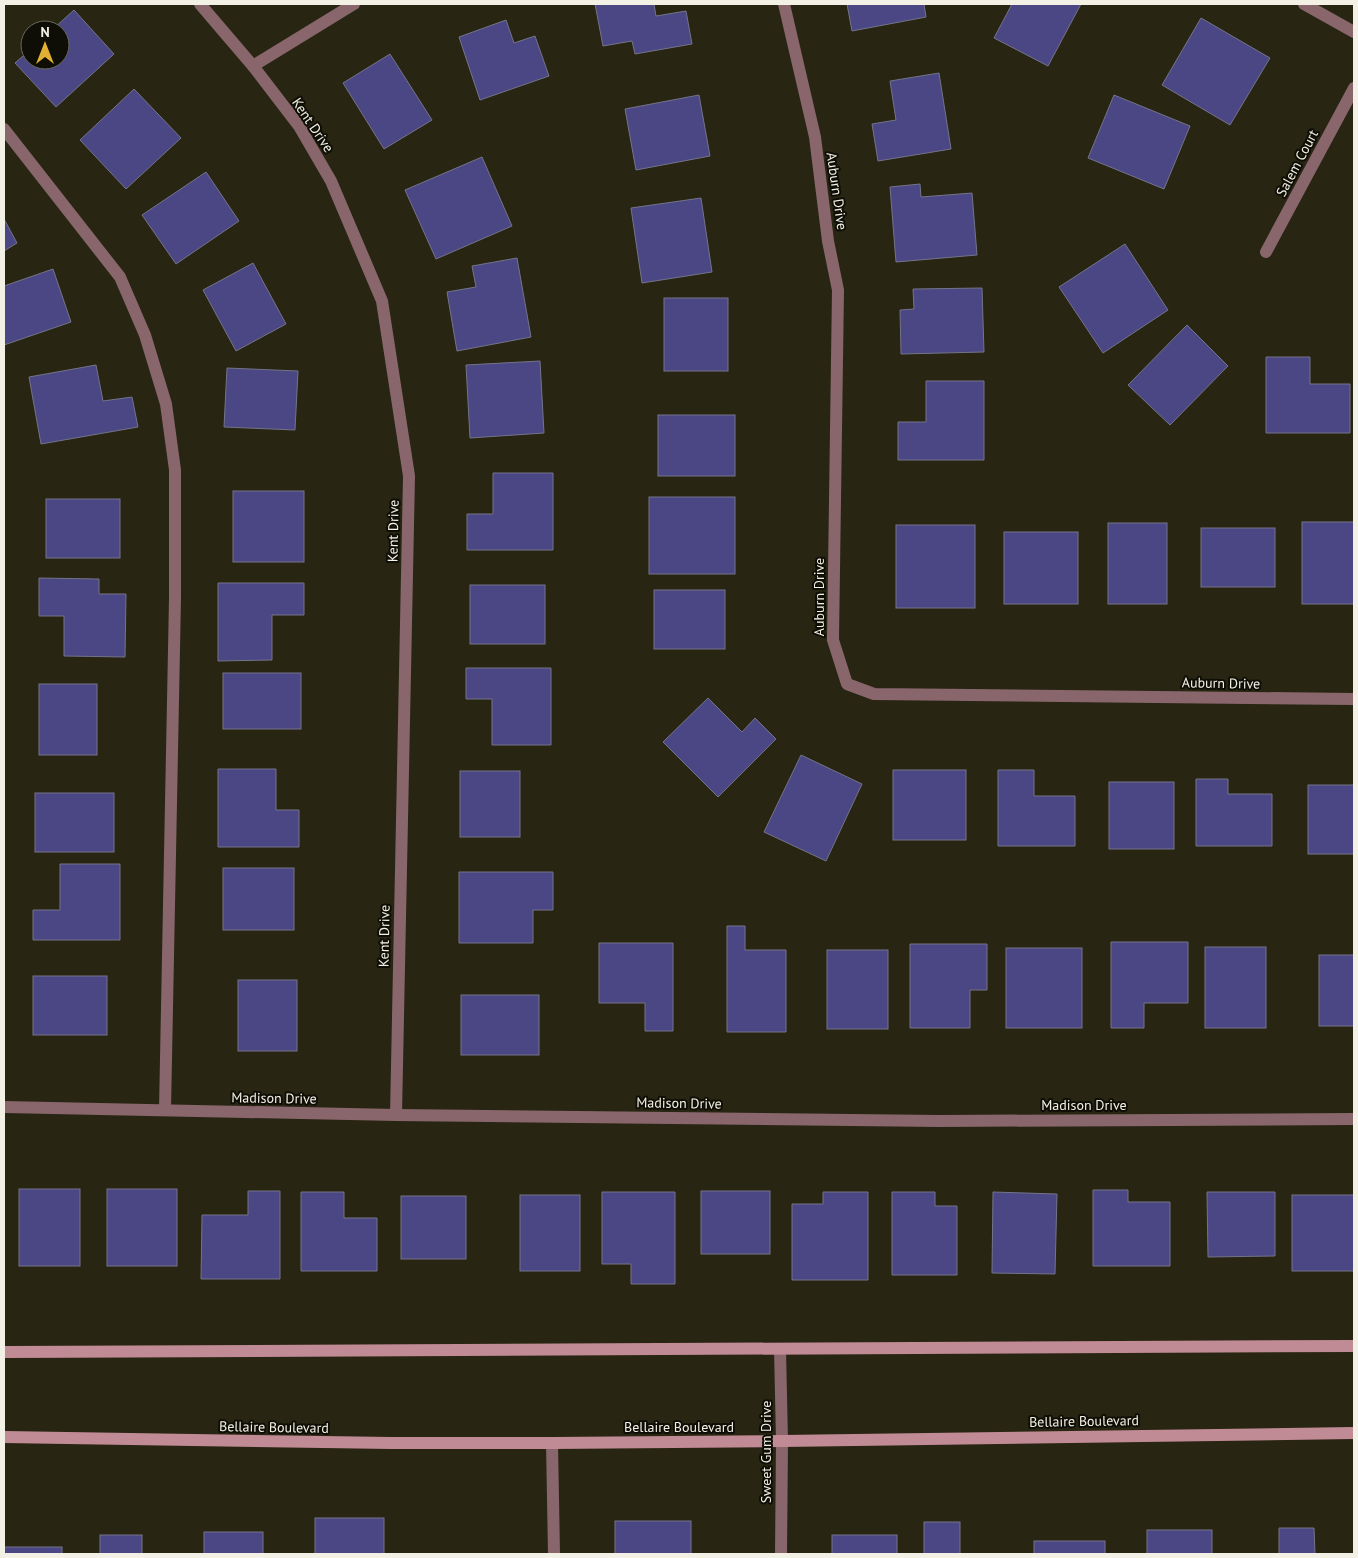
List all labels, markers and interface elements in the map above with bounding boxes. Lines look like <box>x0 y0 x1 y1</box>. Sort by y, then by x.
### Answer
north arrow <box>20 20 70 70</box>
text: N <box>40 23 50 41</box>
street label: Kent Drive <box>288 94 338 156</box>
street label: Salem Court <box>1272 126 1322 200</box>
street label: Auburn Drive <box>823 151 851 231</box>
street label: Kent Drive <box>383 500 403 562</box>
street label: Auburn Drive <box>810 558 828 636</box>
street label: Auburn Drive <box>1182 673 1260 693</box>
street label: Kent Drive <box>374 905 394 967</box>
street label: Madison Drive <box>231 1088 317 1108</box>
street label: Madison Drive <box>636 1093 722 1113</box>
street label: Madison Drive <box>1041 1096 1127 1114</box>
street label: Sweet Gum Drive <box>757 1401 775 1503</box>
street label: Bellaire Boulevard <box>1029 1411 1139 1431</box>
street label: Bellaire Boulevard <box>219 1417 329 1437</box>
street label: Bellaire Boulevard <box>624 1418 734 1436</box>

